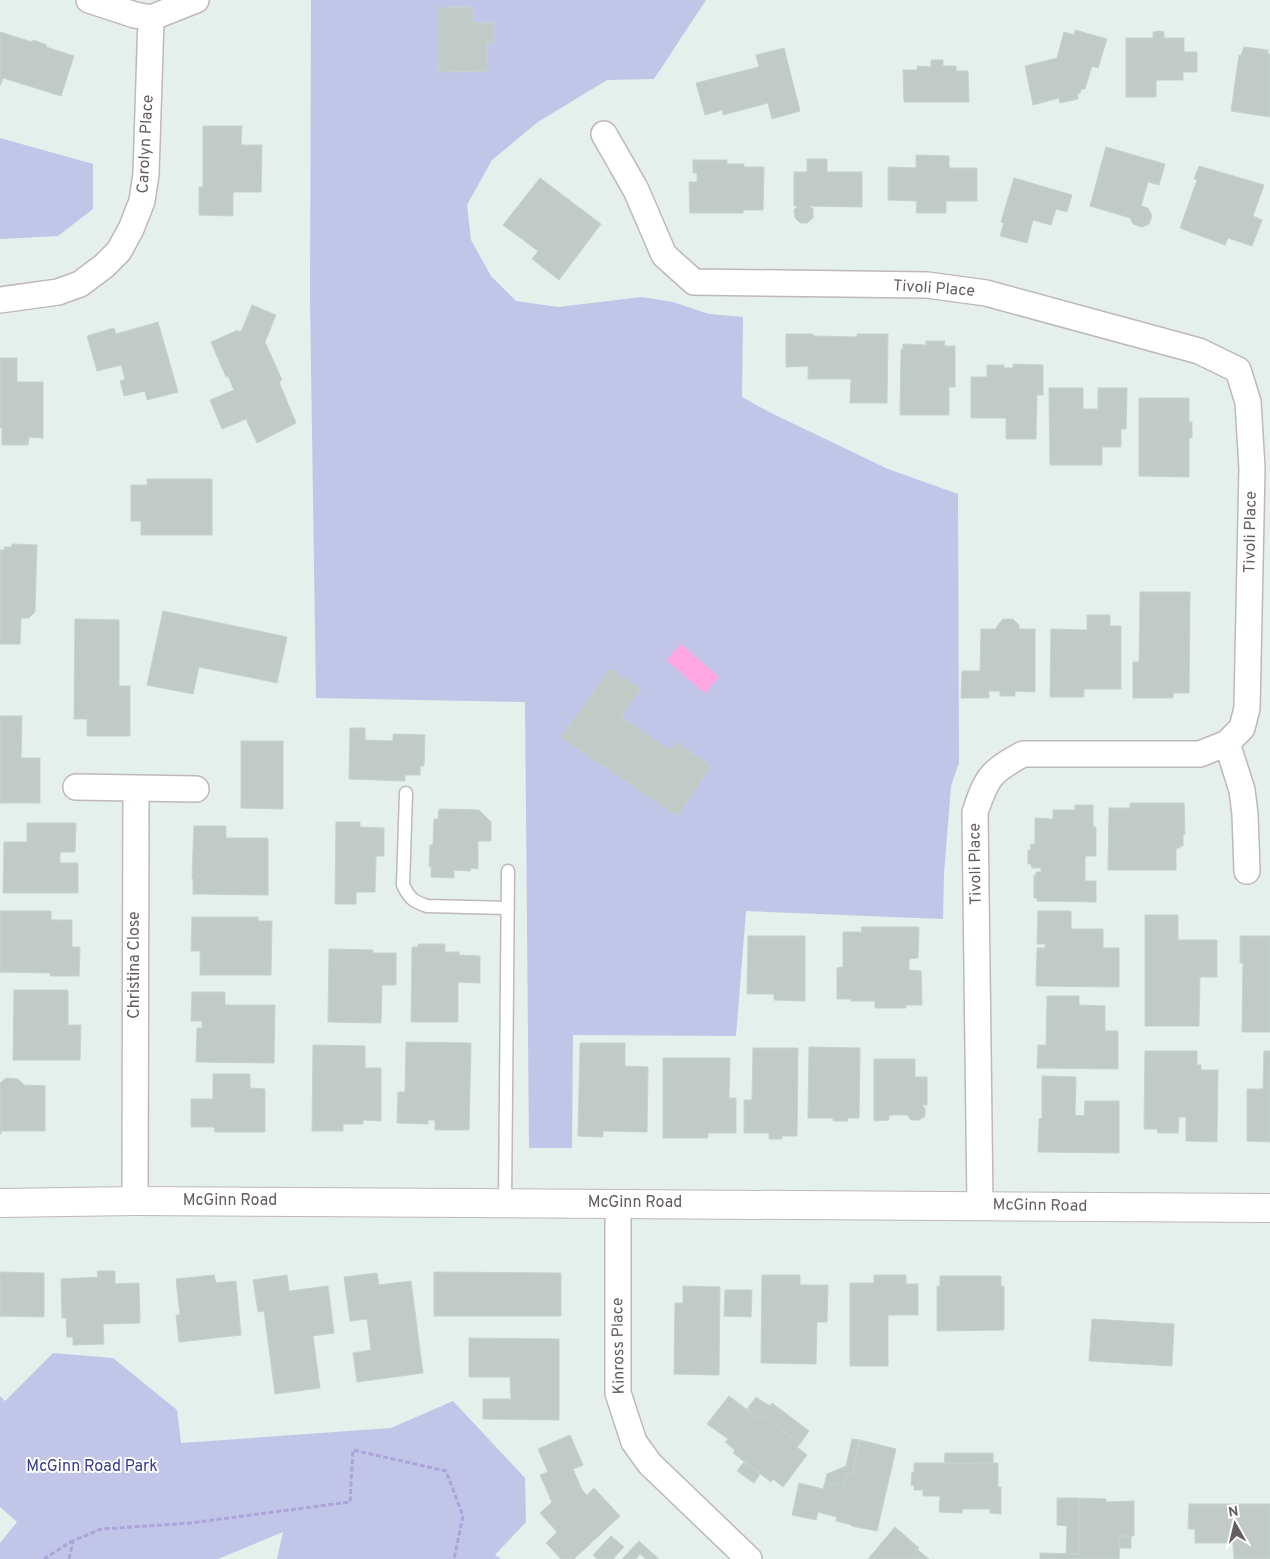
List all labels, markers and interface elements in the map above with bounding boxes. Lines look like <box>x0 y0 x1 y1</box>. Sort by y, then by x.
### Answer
street label: Carolyn Place <box>133 94 159 194</box>
street label: Tivoli Place <box>892 276 976 302</box>
street label: Tivoli Place <box>1240 491 1262 573</box>
street label: Tivoli Place <box>965 823 987 905</box>
street label: Christina Close <box>125 911 145 1019</box>
street label: McGinn Road <box>183 1191 277 1211</box>
street label: McGinn Road <box>588 1193 682 1213</box>
street label: McGinn Road <box>992 1195 1088 1217</box>
street label: Kinross Place <box>608 1297 630 1395</box>
park label: McGinn Road Park <box>26 1457 158 1477</box>
north arrow <box>1210 1499 1260 1549</box>
text: N <box>1227 1503 1240 1522</box>

